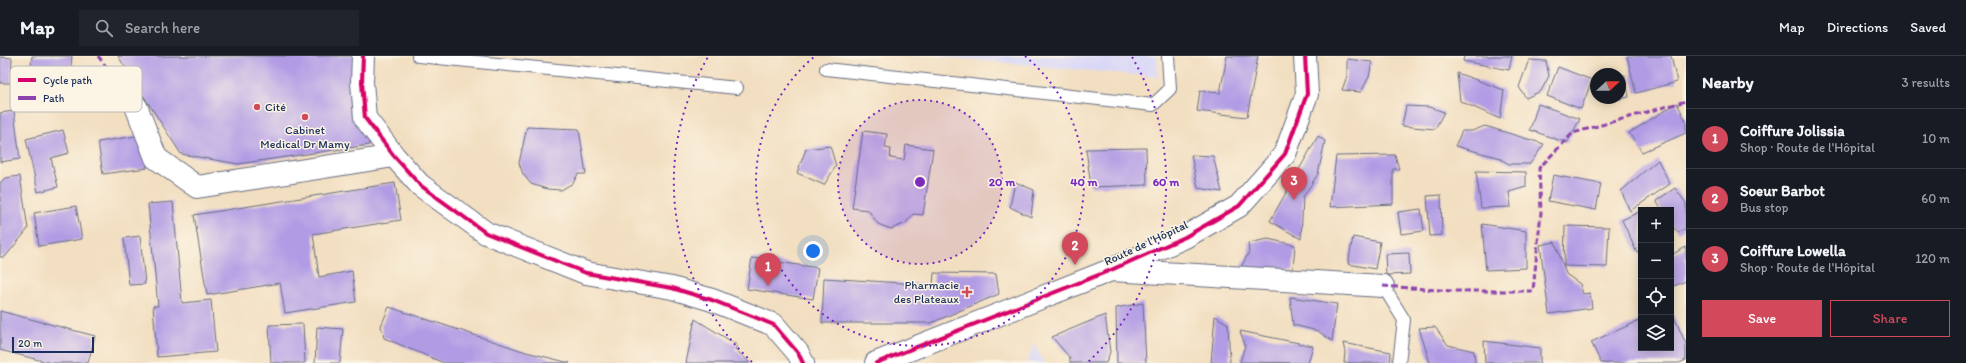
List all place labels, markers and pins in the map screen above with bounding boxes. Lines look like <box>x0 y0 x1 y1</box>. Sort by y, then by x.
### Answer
place label: Cité <box>265 100 286 114</box>
marker: Cité <box>252 102 262 112</box>
marker: Cabinet Medical Dr Mamy <box>300 112 310 122</box>
place label: Cabinet Medical Dr Mamy <box>260 123 350 151</box>
pin: 3 <box>1281 167 1307 200</box>
centre of rings <box>913 175 927 189</box>
pin: 2 <box>1062 232 1088 265</box>
pin: 1 <box>755 253 781 286</box>
place label: Pharmacie des Plateaux <box>894 278 959 306</box>
marker: Pharmacie des Plateaux <box>962 287 972 297</box>

